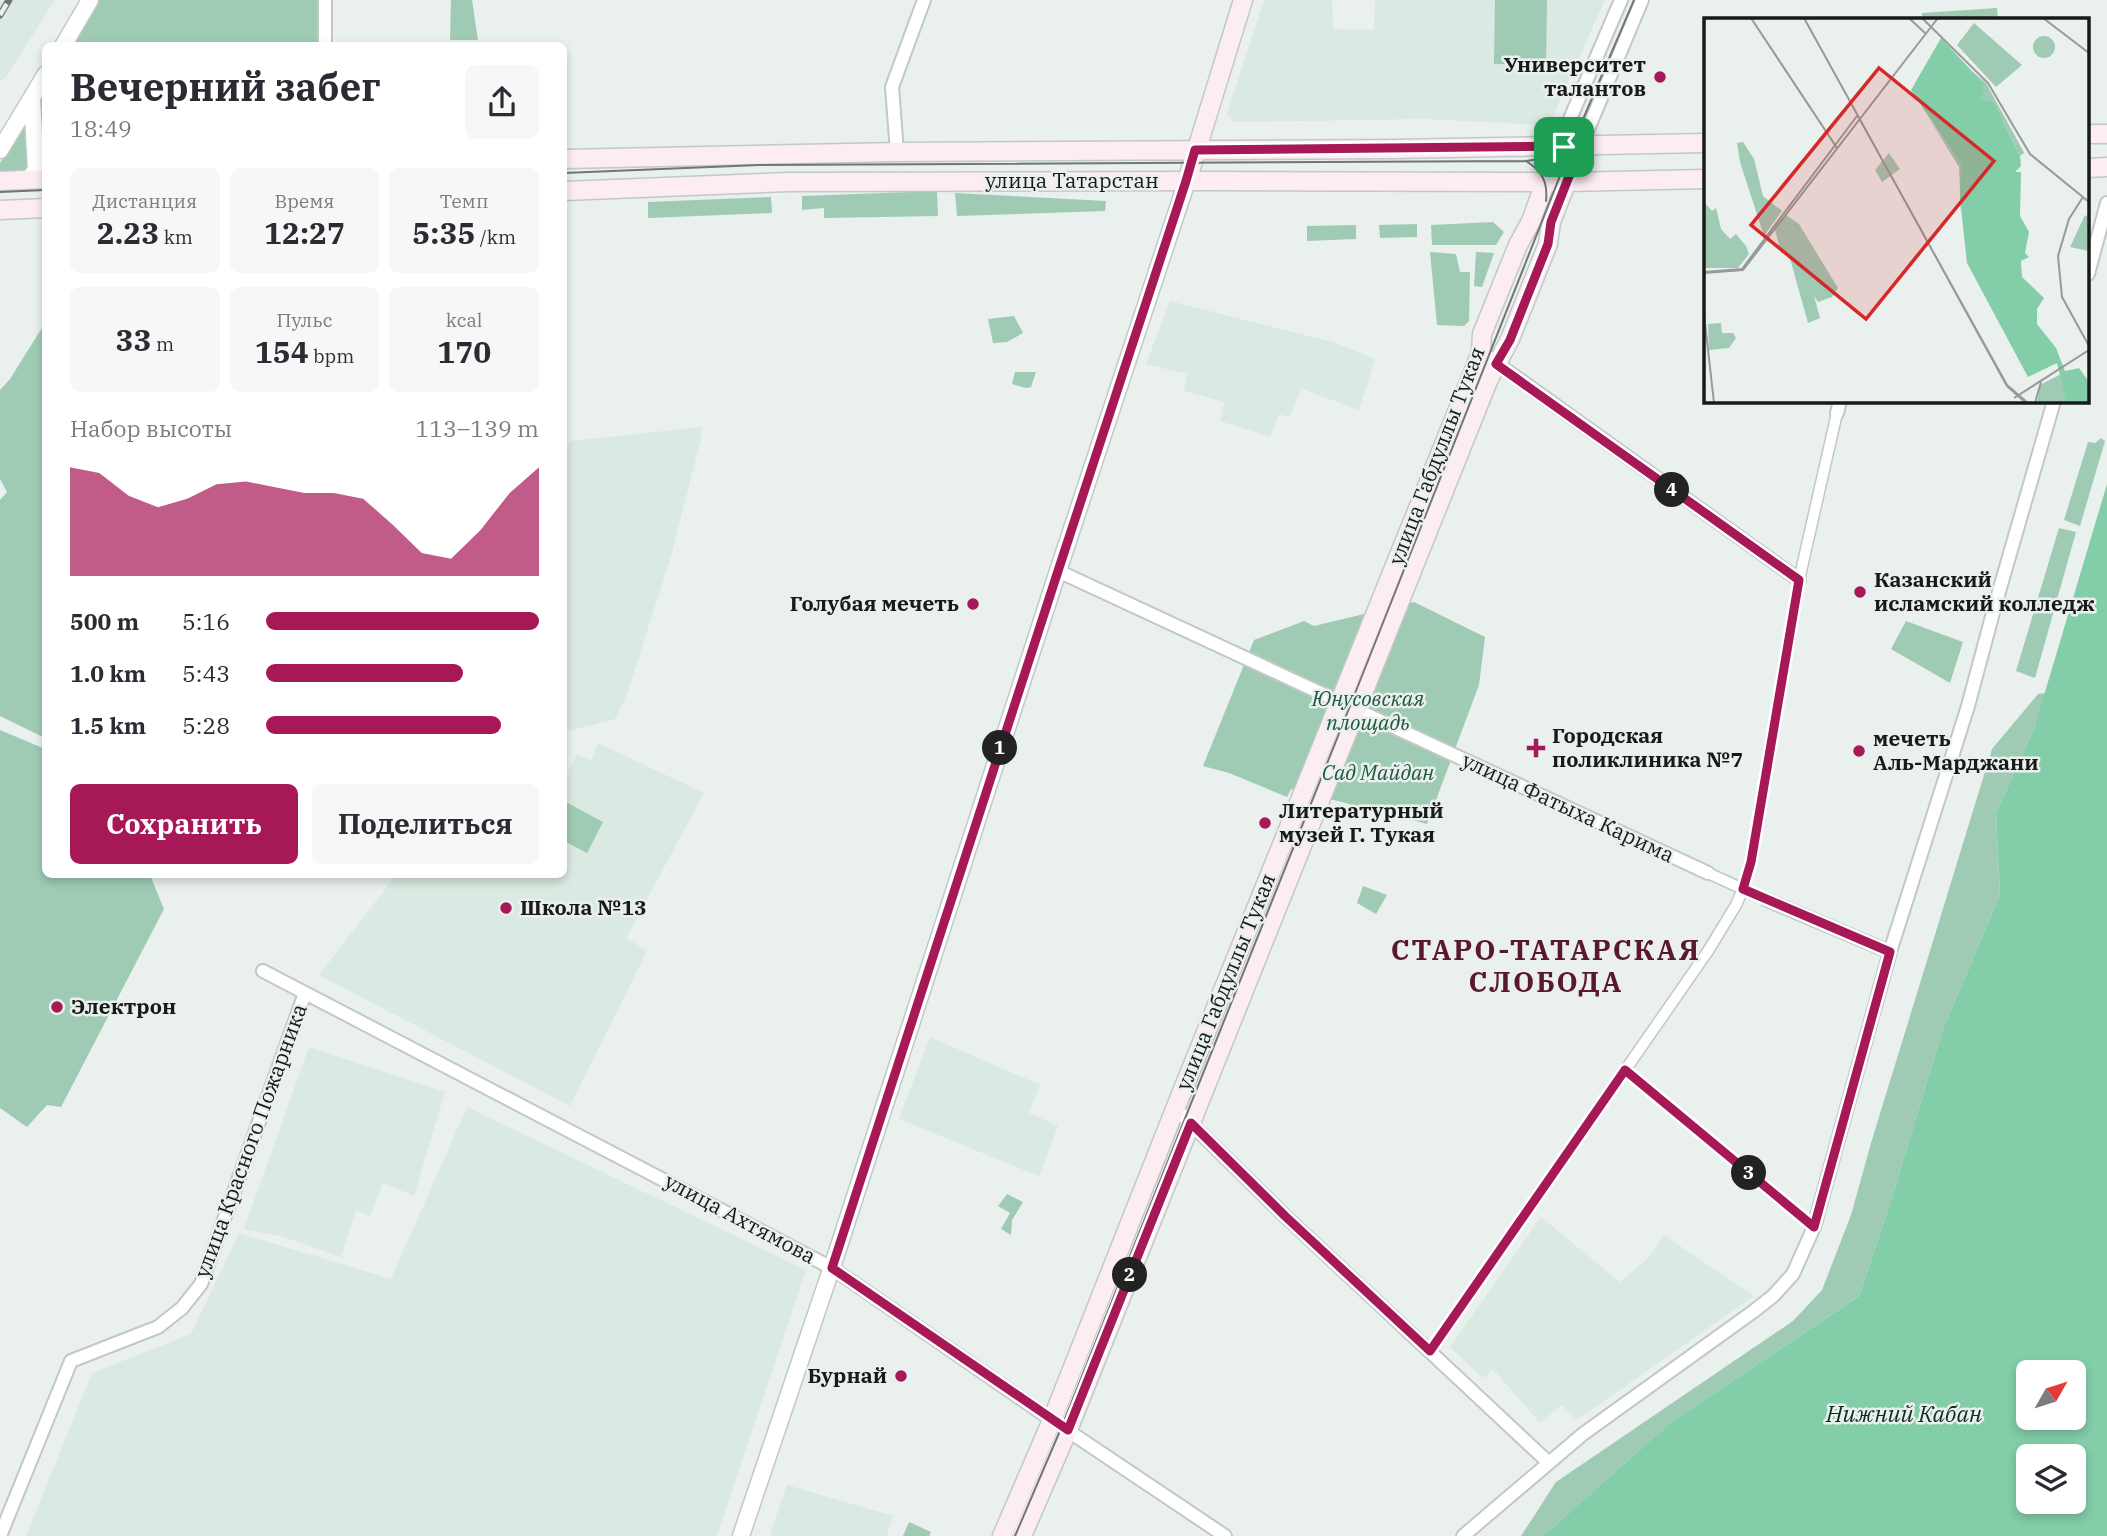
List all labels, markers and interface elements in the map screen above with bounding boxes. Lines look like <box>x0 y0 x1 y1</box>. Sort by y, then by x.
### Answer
inset map <box>1704 18 2090 402</box>
place label: Университет талантов <box>1503 50 1646 102</box>
text: Вечерний забег <box>70 62 381 111</box>
button: share <box>465 65 539 139</box>
marker: Университет талантов <box>1652 69 1668 85</box>
text: 18:49 <box>70 113 132 143</box>
pin <box>1534 117 1594 177</box>
icon: arrive <box>1545 128 1583 166</box>
street label: улица Татарстан <box>985 166 1159 194</box>
text: Дистанция <box>93 189 197 213</box>
text: Время <box>274 189 335 213</box>
text: Темп <box>440 189 488 213</box>
text: 2.23 <box>97 213 159 252</box>
text: 12:27 <box>264 213 345 252</box>
text: 5:35 <box>412 213 475 252</box>
text: km <box>159 225 193 249</box>
text: /km <box>475 225 516 249</box>
text: Пульс <box>276 308 333 332</box>
text: kcal <box>446 308 482 332</box>
text: 33 <box>116 320 152 359</box>
text: m <box>152 332 174 356</box>
text: 154 <box>255 332 309 371</box>
text: 170 <box>437 332 491 371</box>
street label: улица Габдуллы Тукая <box>1381 342 1491 569</box>
text: bpm <box>309 344 354 368</box>
text: Набор высоты <box>70 413 232 443</box>
text: 113–139 m <box>415 413 539 443</box>
pin: 4 <box>1654 472 1690 508</box>
text: 4 <box>1666 477 1677 501</box>
place label: Казанский исламский колледж <box>1874 565 2095 617</box>
marker: Казанский исламский колледж <box>1852 584 1868 600</box>
place label: Голубая мечеть <box>790 589 959 617</box>
marker: Голубая мечеть <box>965 596 981 612</box>
text: 500 m <box>70 606 139 636</box>
text: 5:16 <box>182 606 230 636</box>
text: 1.0 km <box>70 658 146 688</box>
text: 5:43 <box>182 658 230 688</box>
park label: Юнусовская площадь <box>1311 684 1424 736</box>
text: 1.5 km <box>70 710 146 740</box>
text: 5:28 <box>182 710 230 740</box>
place label: Городская поликлиника №7 <box>1552 721 1743 773</box>
place label: мечеть Аль-Марджани <box>1873 724 2039 776</box>
pin: 1 <box>982 730 1018 766</box>
text: 1 <box>994 735 1005 759</box>
marker: Городская поликлиника №7 <box>1526 738 1546 758</box>
marker: мечеть Аль-Марджани <box>1851 743 1867 759</box>
street label: улица Фатыха Карима <box>1458 746 1679 869</box>
park label: Сад Майдан <box>1322 758 1434 786</box>
button: Сохранить <box>70 784 298 864</box>
button: Поделиться <box>312 784 539 864</box>
place label: Литературный музей Г. Тукая <box>1279 796 1444 848</box>
marker: Литературный музей Г. Тукая <box>1257 815 1273 831</box>
street label: улица Габдуллы Тукая <box>1169 869 1281 1094</box>
place label: Школа №13 <box>520 893 647 921</box>
marker: Школа №13 <box>498 900 514 916</box>
district label: СТАРО-ТАТАРСКАЯ СЛОБОДА <box>1391 931 1701 1000</box>
place label: Электрон <box>71 992 176 1020</box>
marker: Электрон <box>49 999 65 1015</box>
street label: улица Красного Пожарника <box>187 1000 313 1282</box>
pin: 3 <box>1732 1156 1766 1190</box>
text: 3 <box>1743 1160 1754 1184</box>
street label: улица Ахтямова <box>660 1166 821 1270</box>
pin: 2 <box>1112 1258 1148 1292</box>
text: 2 <box>1124 1262 1135 1286</box>
north arrow <box>2016 1360 2086 1430</box>
map controls <box>2016 1360 2086 1514</box>
place label: Бурнай <box>808 1361 887 1389</box>
marker: Бурнай <box>893 1368 909 1384</box>
water label: Нижний Кабан <box>1825 1398 1982 1428</box>
button: layers <box>2016 1444 2086 1514</box>

